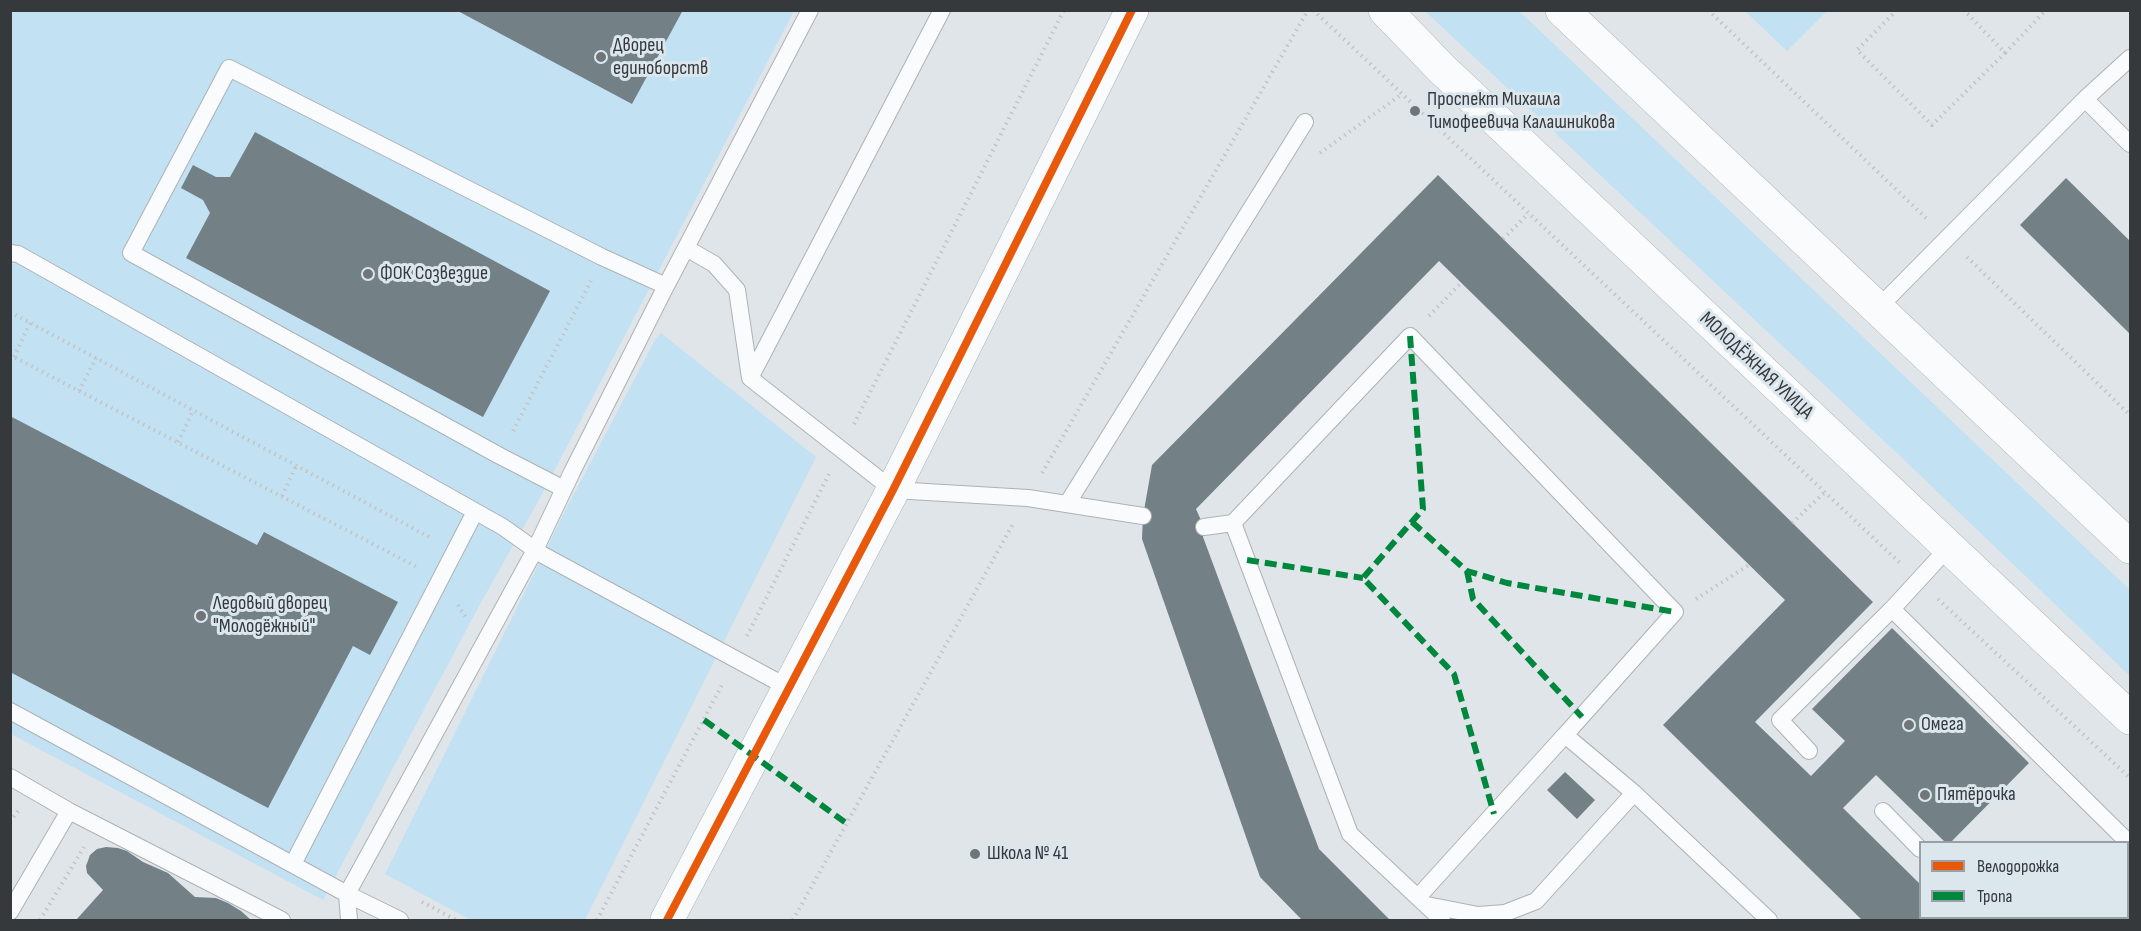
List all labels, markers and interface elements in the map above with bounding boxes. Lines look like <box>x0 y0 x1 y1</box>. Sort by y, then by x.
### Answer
place label: Дворец единоборств <box>613 34 708 81</box>
marker: Дворец единоборств <box>594 50 608 64</box>
place label: Проспект Михаила Тимофеевича Калашникова <box>1427 88 1615 135</box>
marker: Проспект Михаила Тимофеевича Калашникова <box>1408 104 1422 118</box>
place label: ФОК Созвездие <box>380 262 488 286</box>
marker: ФОК Созвездие <box>361 267 375 281</box>
street label: МОЛОДЁЖНАЯ УЛИЦА <box>1694 307 1818 425</box>
place label: Ледовый дворец "Молодёжный" <box>213 592 327 639</box>
marker: Ледовый дворец "Молодёжный" <box>194 609 208 623</box>
place label: Омега <box>1921 713 1964 737</box>
marker: Омега <box>1902 718 1916 732</box>
place label: Пятёрочка <box>1937 783 2016 807</box>
marker: Пятёрочка <box>1918 788 1932 802</box>
legend <box>1919 841 2129 919</box>
place label: Школа № 41 <box>987 842 1068 866</box>
marker: Школа № 41 <box>968 847 982 861</box>
text: Велодорожка <box>1977 856 2059 877</box>
text: Тропа <box>1977 886 2013 907</box>

